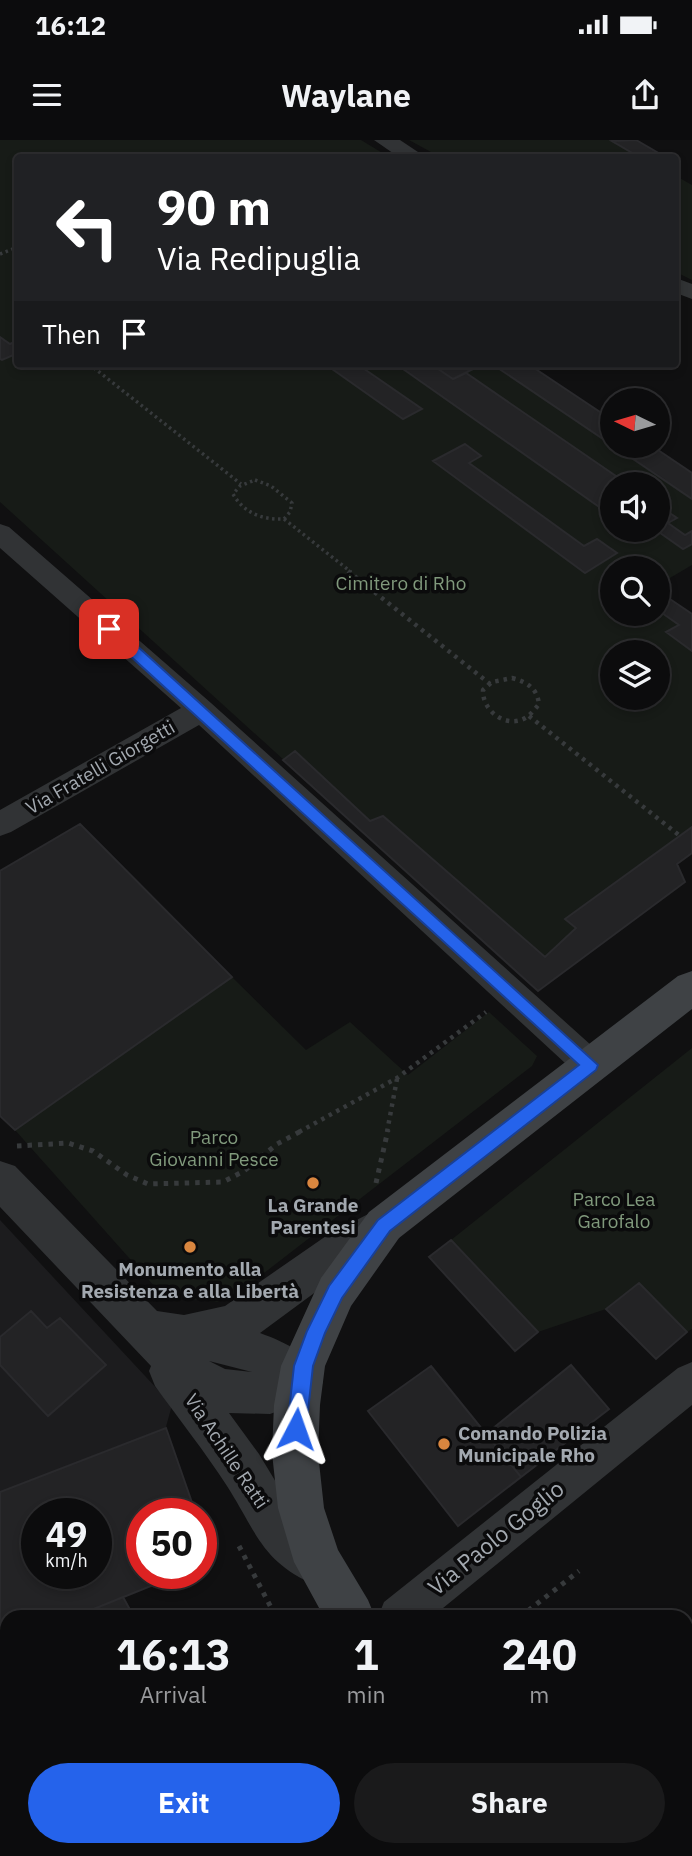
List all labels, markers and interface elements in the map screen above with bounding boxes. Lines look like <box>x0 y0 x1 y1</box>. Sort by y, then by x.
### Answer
text: 16:12 <box>35 8 106 42</box>
text: Waylane <box>281 74 411 116</box>
icon: menu <box>28 76 66 114</box>
icon: share <box>626 76 664 114</box>
text: 90 m <box>157 175 271 238</box>
icon: left <box>42 182 133 273</box>
text: Via Redipuglia <box>157 237 361 279</box>
icon: arrive <box>115 315 153 353</box>
text: Then <box>42 317 101 351</box>
north arrow <box>600 388 670 458</box>
map controls <box>600 388 670 710</box>
button: sound <box>600 472 670 542</box>
button: search <box>600 556 670 626</box>
park label: Cimitero di Rho <box>336 571 466 595</box>
pin <box>79 599 139 659</box>
icon: arrive <box>90 610 128 648</box>
button: layers <box>600 640 670 710</box>
street label: Via Fratelli Giorgetti <box>21 715 179 819</box>
park label: Parco Giovanni Pesce <box>149 1125 279 1171</box>
marker: La Grande Parentesi <box>305 1175 321 1191</box>
park label: Parco Lea Garofalo <box>573 1187 655 1233</box>
place label: La Grande Parentesi <box>268 1193 358 1239</box>
marker: Monumento alla Resistenza e alla Libertà <box>182 1239 198 1255</box>
place label: Monumento alla Resistenza e alla Libertà <box>81 1257 299 1303</box>
street label: Via Achille Ratti <box>180 1389 274 1513</box>
position arrow <box>259 1392 333 1466</box>
place label: Comando Polizia Municipale Rho <box>458 1421 607 1467</box>
marker: Comando Polizia Municipale Rho <box>436 1436 452 1452</box>
street label: Via Paolo Goglio <box>421 1473 570 1601</box>
speed limit sign: 50 <box>126 1498 217 1589</box>
text: 49 <box>45 1511 88 1557</box>
text: km/h <box>45 1549 88 1572</box>
text: 16:13 <box>116 1627 231 1682</box>
text: 1 <box>353 1627 379 1682</box>
text: 240 <box>501 1627 577 1682</box>
text: Arrival <box>140 1679 207 1709</box>
text: min <box>347 1679 385 1709</box>
text: m <box>529 1679 549 1709</box>
button: Exit <box>28 1763 340 1843</box>
button: Share <box>354 1763 665 1843</box>

